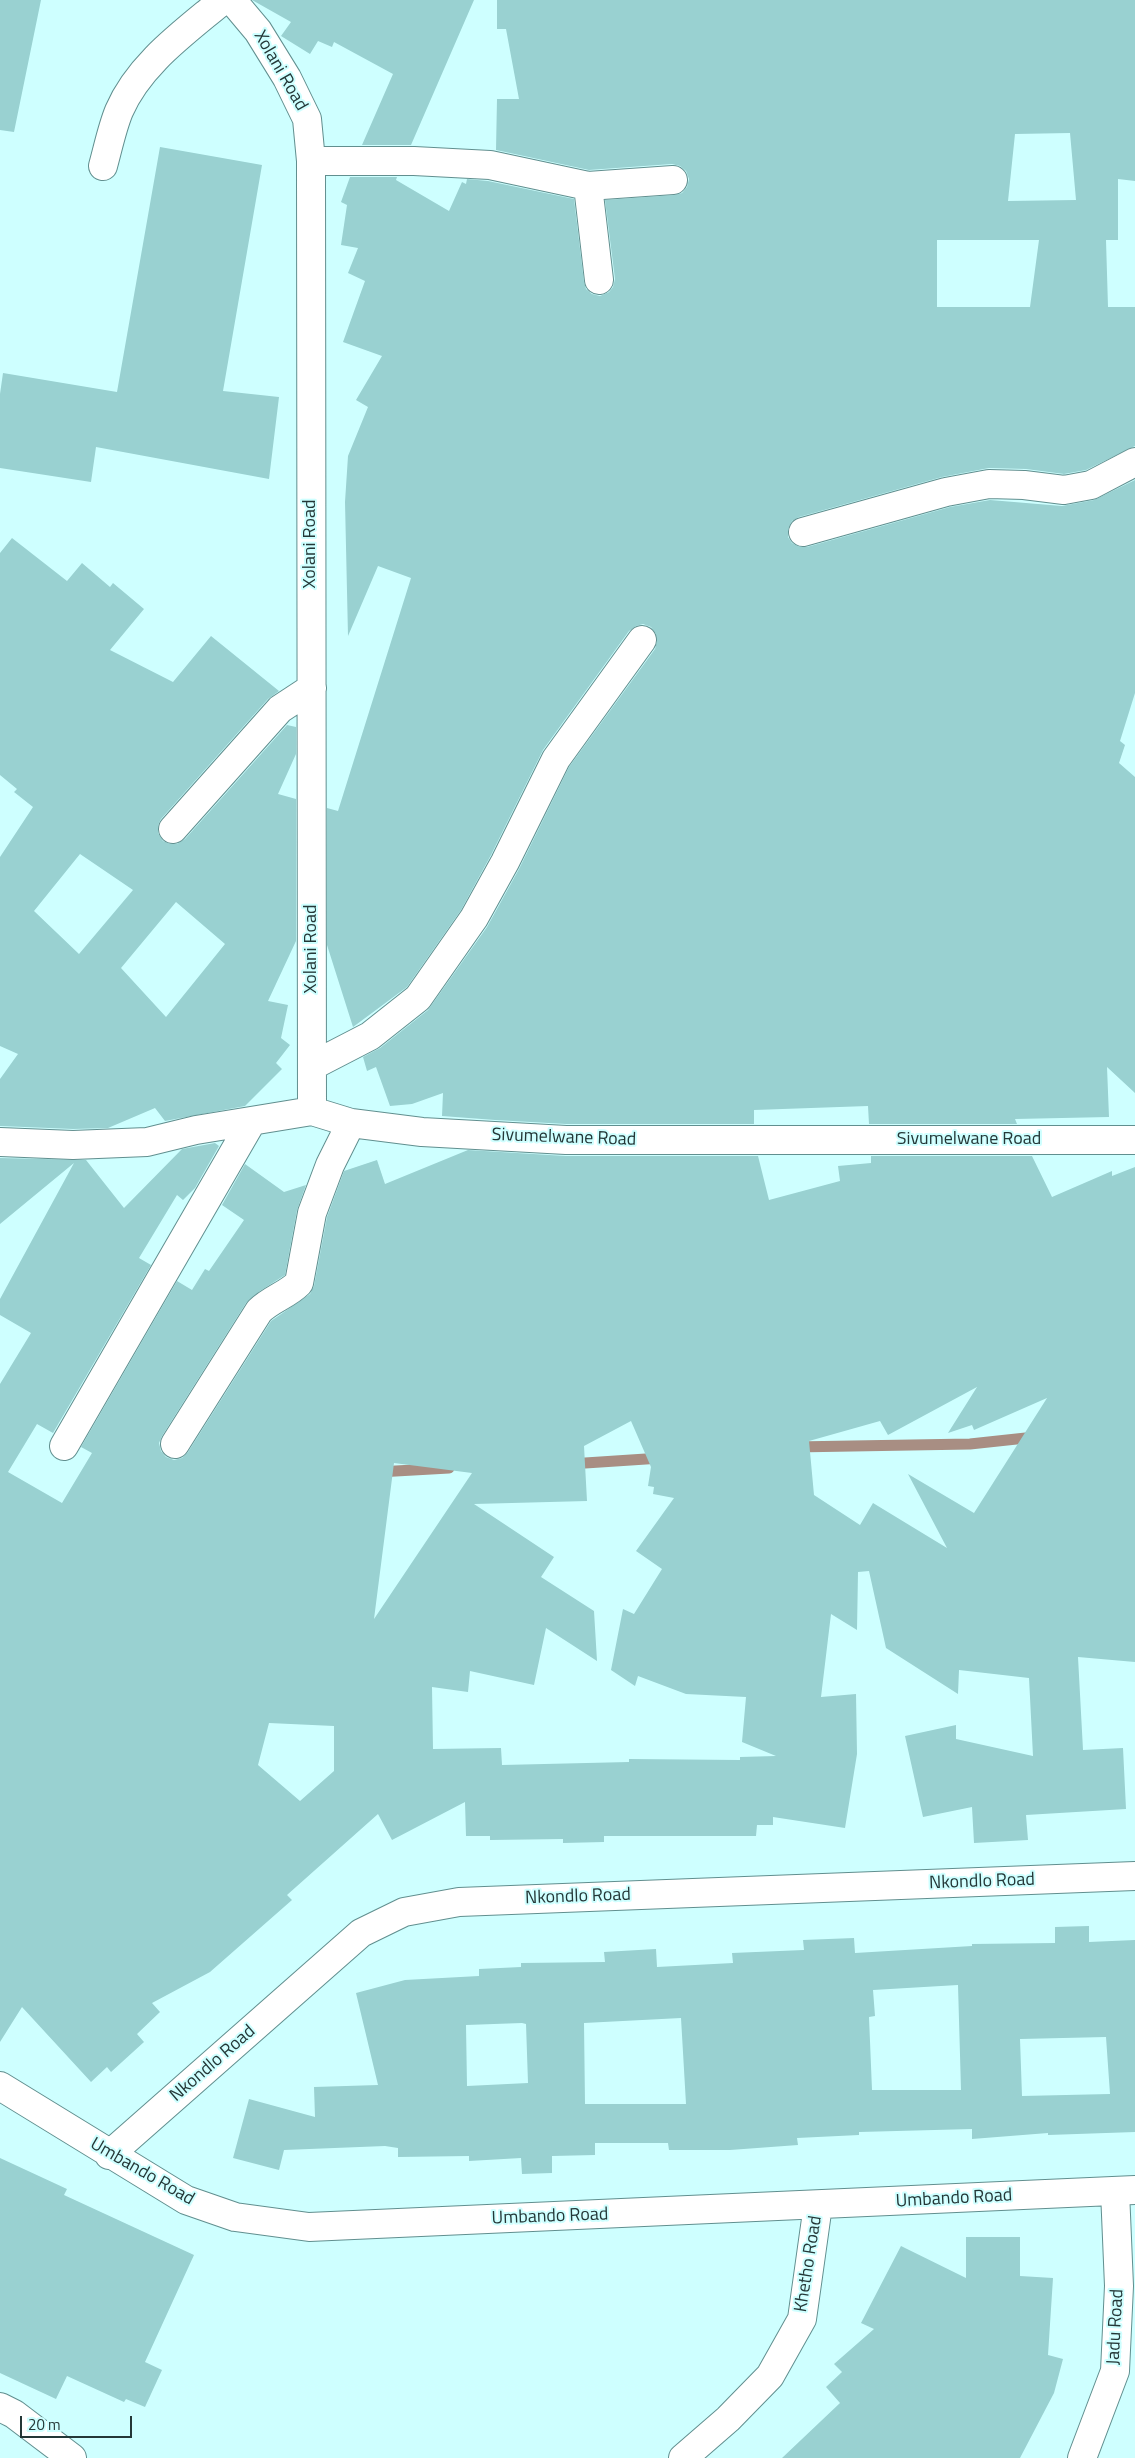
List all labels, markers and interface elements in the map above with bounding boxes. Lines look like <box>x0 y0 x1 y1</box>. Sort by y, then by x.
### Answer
street label: Xolani Road <box>248 27 312 115</box>
street label: Xolani Road <box>300 500 322 588</box>
street label: Xolani Road <box>301 905 323 993</box>
street label: Sivumelwane Road <box>491 1125 637 1151</box>
street label: Sivumelwane Road <box>897 1129 1041 1151</box>
street label: Nkondlo Road <box>929 1869 1035 1895</box>
street label: Nkondlo Road <box>525 1884 631 1910</box>
street label: Nkondlo Road <box>166 2021 260 2107</box>
street label: Umbando Road <box>86 2133 198 2211</box>
street label: Umbando Road <box>895 2185 1013 2213</box>
street label: Umbando Road <box>491 2204 609 2230</box>
street label: Khetho Road <box>791 2214 827 2314</box>
street label: Jadu Road <box>1103 2288 1129 2366</box>
scale bar <box>22 2406 135 2438</box>
text: 20 m <box>28 2413 61 2436</box>

